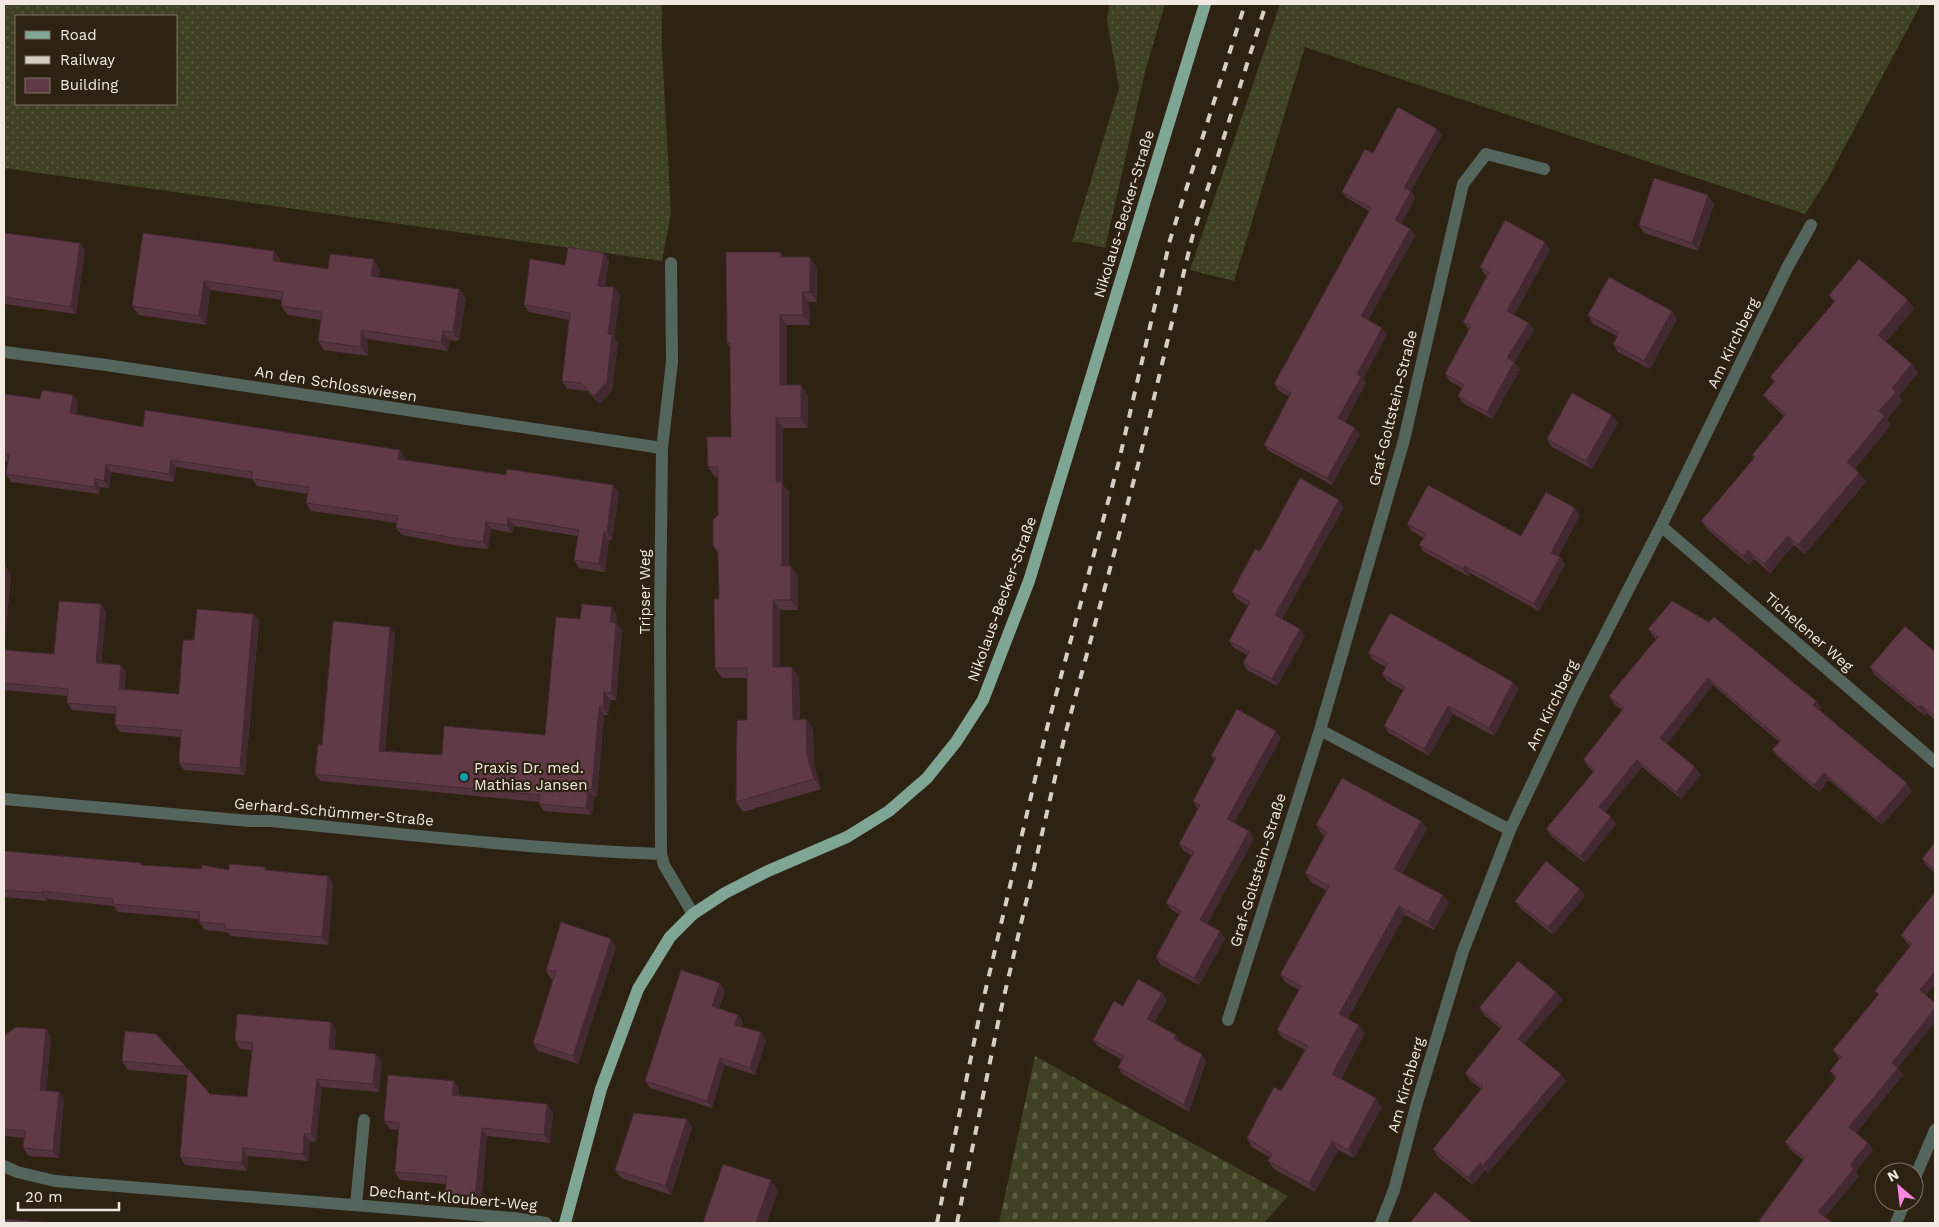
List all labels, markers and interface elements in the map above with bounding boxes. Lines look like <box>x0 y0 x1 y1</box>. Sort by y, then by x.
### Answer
legend <box>15 15 178 105</box>
text: Road <box>60 26 97 44</box>
text: Railway <box>60 51 115 69</box>
text: Building <box>60 76 118 94</box>
street label: Nikolaus-Becker-Straße <box>1090 128 1158 300</box>
street label: Am Kirchberg <box>1703 295 1763 391</box>
street label: Graf-Goltstein-Straße <box>1365 328 1421 488</box>
street label: An den Schlosswiesen <box>254 362 418 406</box>
street label: Nikolaus-Becker-Straße <box>964 514 1040 684</box>
street label: Tripser Weg <box>636 549 654 635</box>
street label: Tichelener Weg <box>1761 589 1857 675</box>
street label: Am Kirchberg <box>1522 657 1582 753</box>
place label: Praxis Dr. med. Mathias Jansen <box>474 759 587 794</box>
marker: Praxis Dr. med. Mathias Jansen <box>458 771 470 783</box>
street label: Graf-Goltstein-Straße <box>1226 791 1290 949</box>
street label: Gerhard-Schümmer-Straße <box>233 794 435 830</box>
street label: Am Kirchberg <box>1384 1035 1428 1135</box>
north arrow <box>1874 1162 1924 1212</box>
text: N <box>1885 1166 1901 1185</box>
scale bar <box>18 1180 119 1212</box>
street label: Dechant-Kloubert-Weg <box>368 1182 538 1214</box>
text: 20 m <box>25 1188 63 1206</box>

